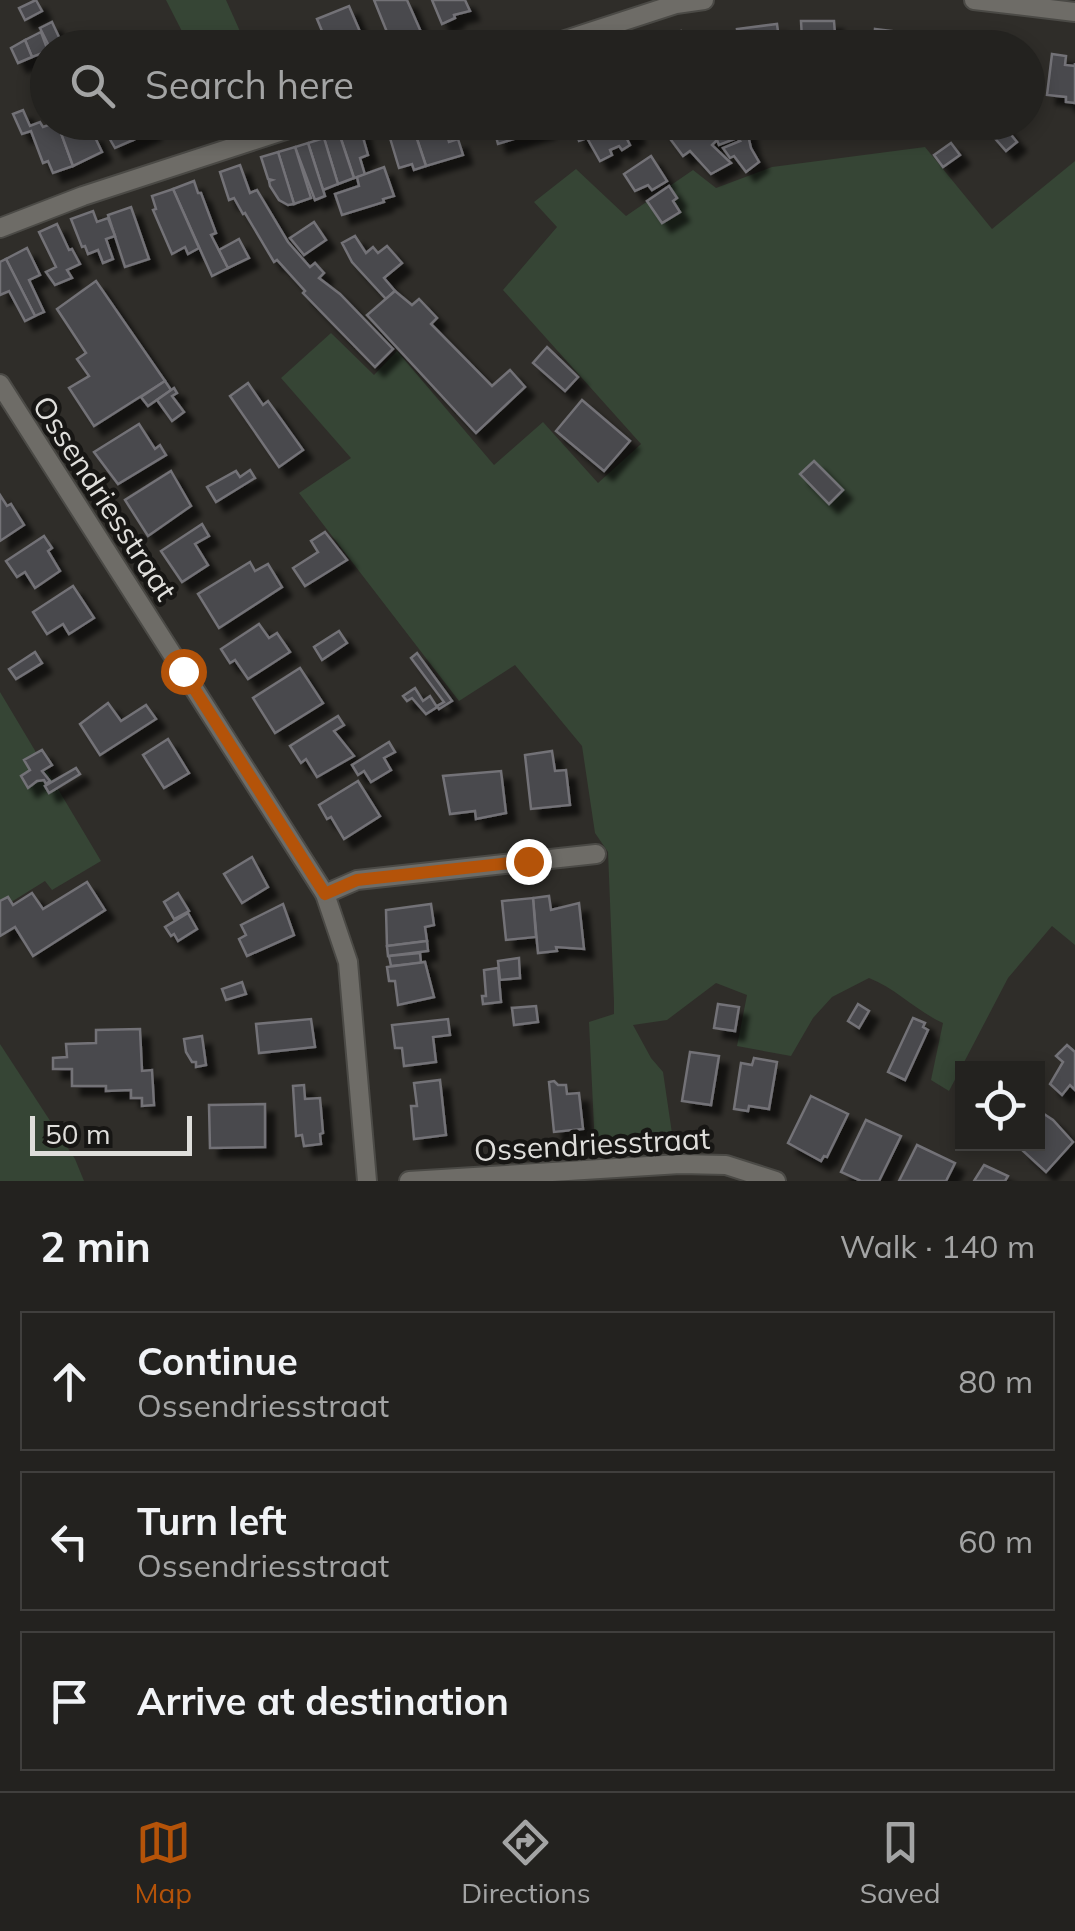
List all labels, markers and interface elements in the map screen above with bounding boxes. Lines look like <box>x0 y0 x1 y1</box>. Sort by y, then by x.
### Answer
search box <box>30 30 1045 140</box>
icon: search <box>65 58 120 113</box>
text: Search here <box>145 61 354 109</box>
street label: Ossendriesstraat <box>25 388 185 608</box>
route start <box>161 649 207 695</box>
route end <box>506 839 552 885</box>
map controls <box>955 1061 1045 1151</box>
button: locate <box>955 1061 1045 1151</box>
scale bar <box>30 1111 192 1156</box>
text: 50 m <box>45 1116 111 1151</box>
street label: Ossendriesstraat <box>473 1119 711 1169</box>
text: 2 min <box>40 1220 151 1273</box>
text: Walk · 140 m <box>840 1226 1035 1266</box>
text: Continue <box>137 1337 298 1385</box>
icon: ahead <box>42 1354 97 1409</box>
text: 80 m <box>958 1361 1033 1401</box>
text: Ossendriesstraat <box>137 1385 389 1425</box>
text: Turn left <box>137 1497 287 1545</box>
icon: left <box>42 1514 97 1569</box>
text: 60 m <box>958 1521 1033 1561</box>
text: Ossendriesstraat <box>137 1545 389 1585</box>
icon: arrive <box>42 1674 97 1729</box>
text: Arrive at destination <box>137 1677 509 1725</box>
tab: Map <box>135 1815 192 1910</box>
tab: Directions <box>461 1815 591 1910</box>
tab: Saved <box>860 1815 940 1910</box>

